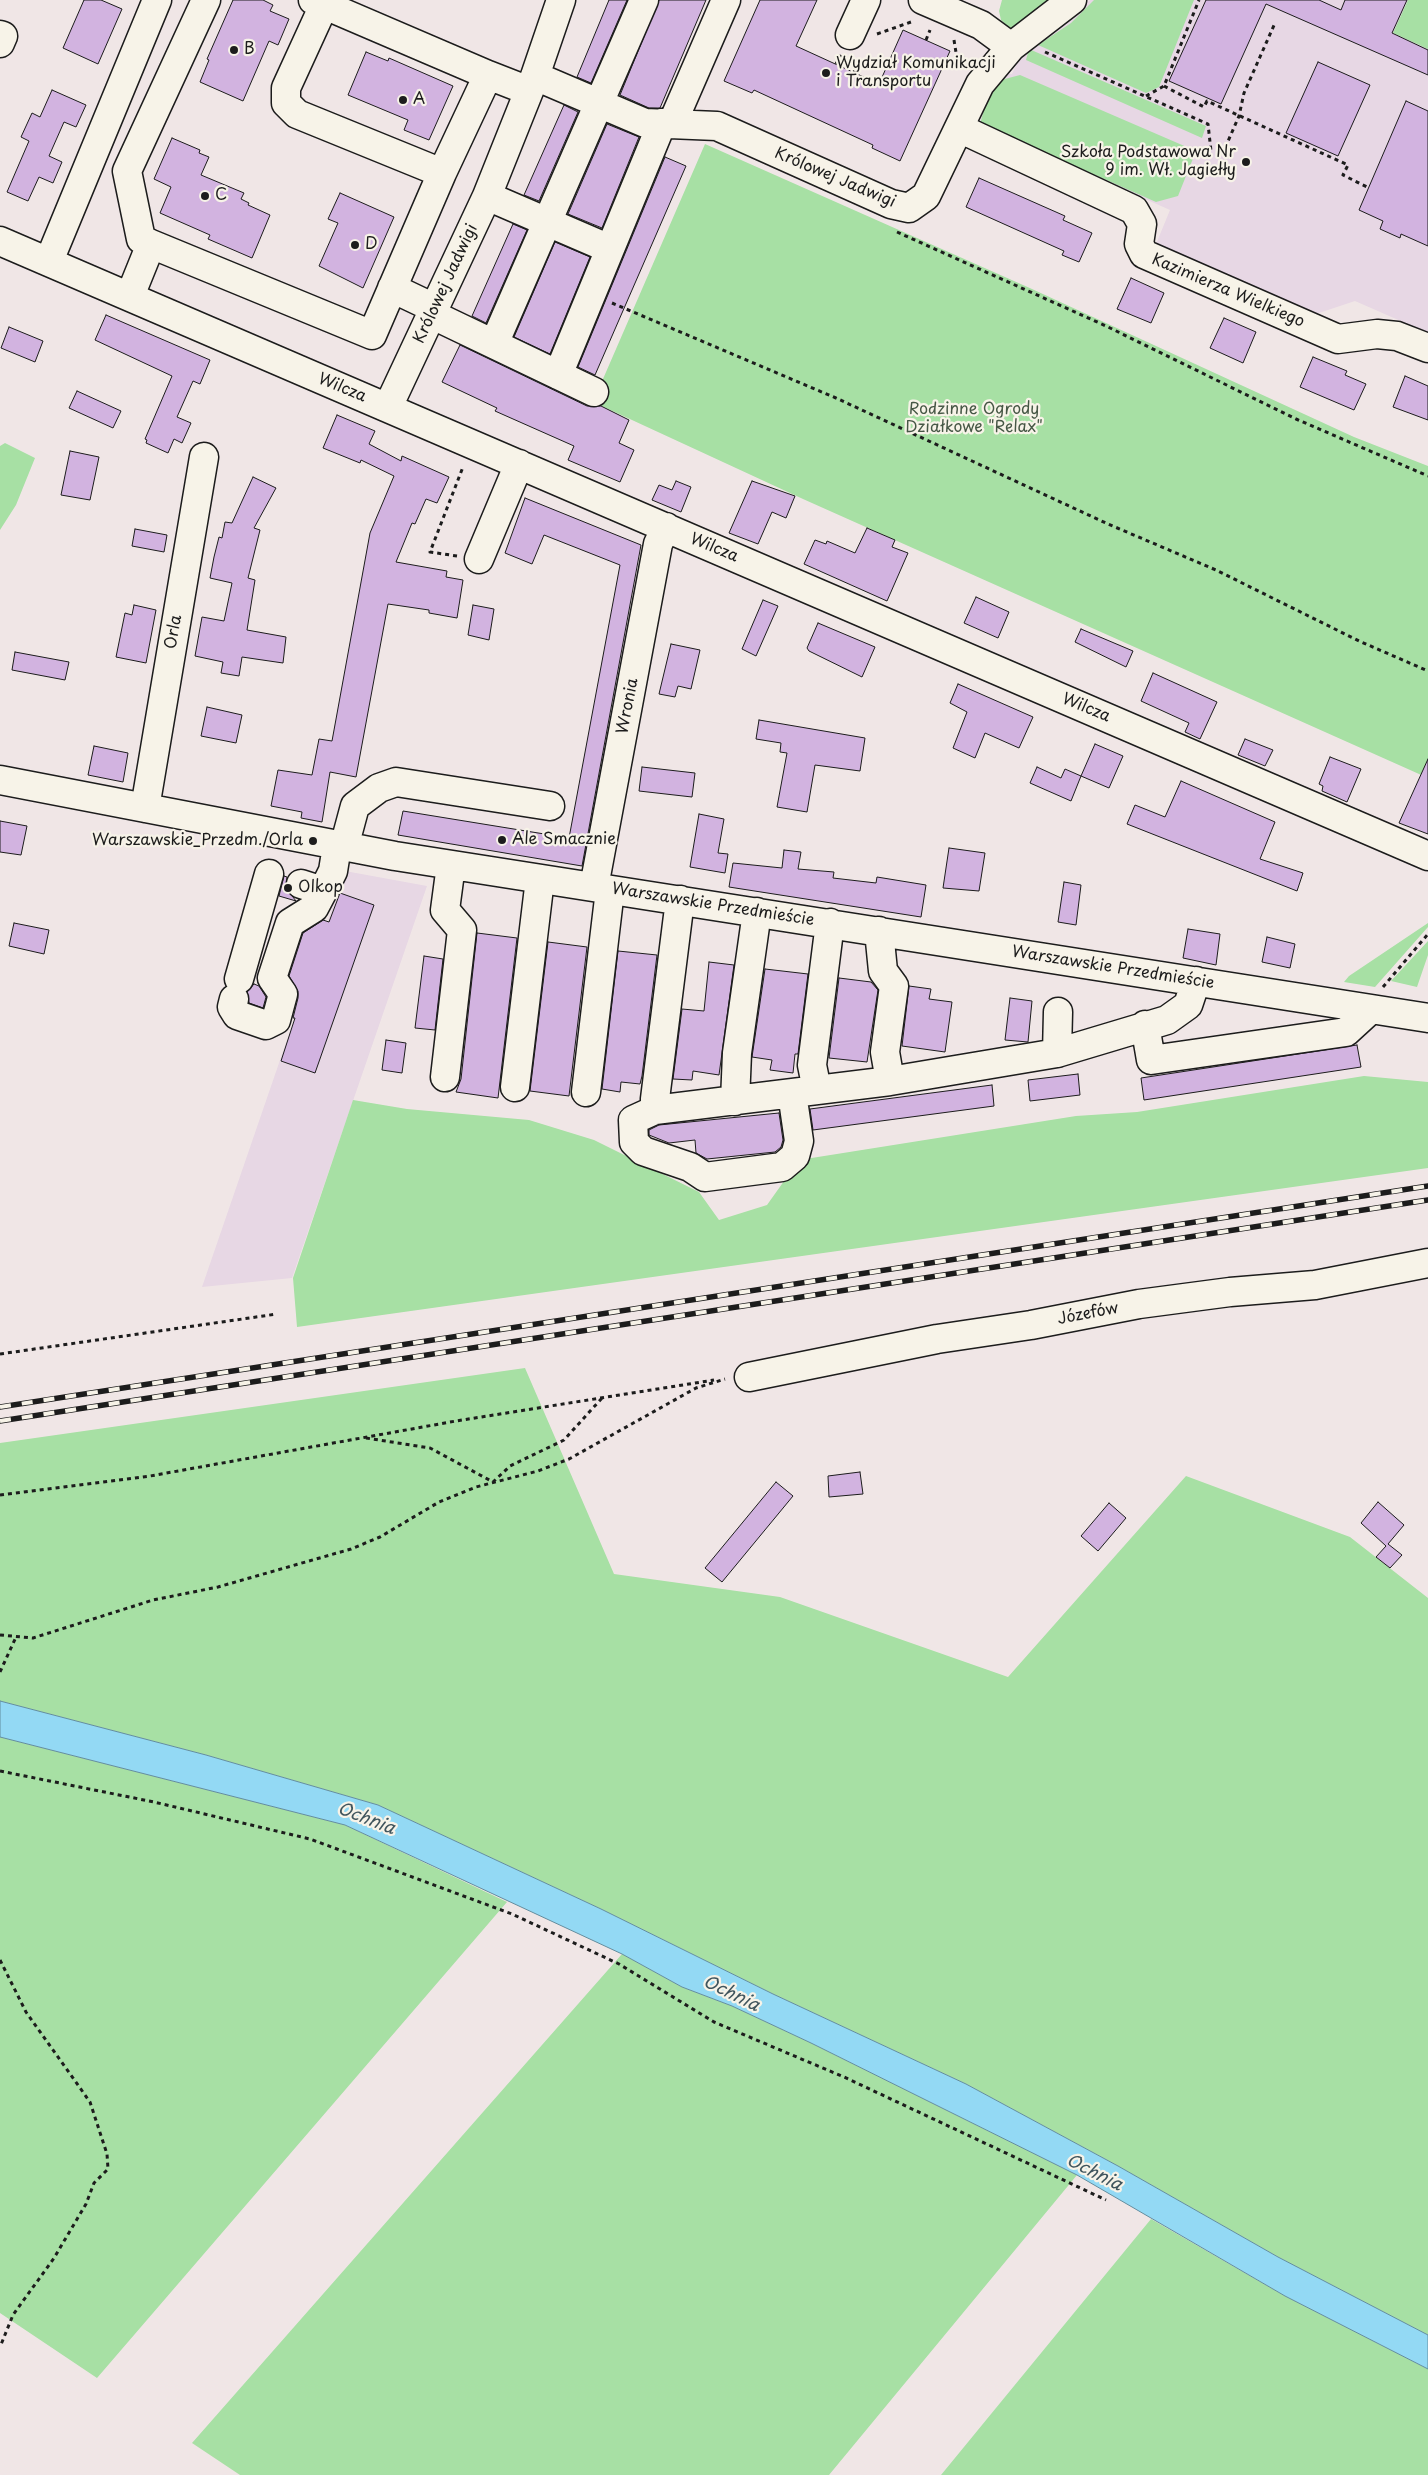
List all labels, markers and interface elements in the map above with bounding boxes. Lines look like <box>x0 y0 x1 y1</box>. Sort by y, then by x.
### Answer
place label: B <box>244 40 255 60</box>
marker: B <box>228 44 240 56</box>
place label: Wydział Komunikacji i Transportu <box>836 54 996 92</box>
marker: Wydział Komunikacji i Transportu <box>820 67 832 79</box>
place label: A <box>413 90 425 110</box>
marker: A <box>397 94 409 106</box>
place label: Szkoła Podstawowa Nr 9 im. Wł. Jagiełły <box>1061 143 1236 181</box>
street label: Królowej Jadwigi <box>772 144 898 212</box>
marker: Szkoła Podstawowa Nr 9 im. Wł. Jagiełły <box>1240 156 1252 168</box>
place label: C <box>215 186 227 206</box>
marker: C <box>199 190 211 202</box>
street label: Królowej Jadwigi <box>410 221 482 347</box>
place label: D <box>365 235 378 255</box>
marker: D <box>349 239 361 251</box>
street label: Kazimierza Wielkiego <box>1149 250 1307 332</box>
street label: Wilcza <box>315 369 369 407</box>
park label: Rodzinne Ogrody Działkowe "Relax" <box>905 400 1043 438</box>
street label: Wilcza <box>687 529 741 567</box>
street label: Orla <box>162 613 186 651</box>
street label: Wronia <box>613 676 643 736</box>
street label: Wilcza <box>1059 689 1113 727</box>
place label: Ale Smacznie <box>512 830 616 850</box>
place label: Warszawskie_Przedm./Orla <box>92 831 303 851</box>
marker: Ale Smacznie <box>496 834 508 846</box>
marker: Warszawskie_Przedm./Orla <box>307 835 319 847</box>
place label: Olkop <box>298 878 343 898</box>
street label: Warszawskie Przedmieście <box>610 880 816 930</box>
marker: Olkop <box>282 882 294 894</box>
street label: Warszawskie Przedmieście <box>1010 943 1216 993</box>
street label: Józefów <box>1056 1299 1120 1329</box>
water label: Ochnia <box>334 1798 398 1840</box>
water label: Ochnia <box>699 1971 763 2017</box>
water label: Ochnia <box>1062 2150 1126 2196</box>

